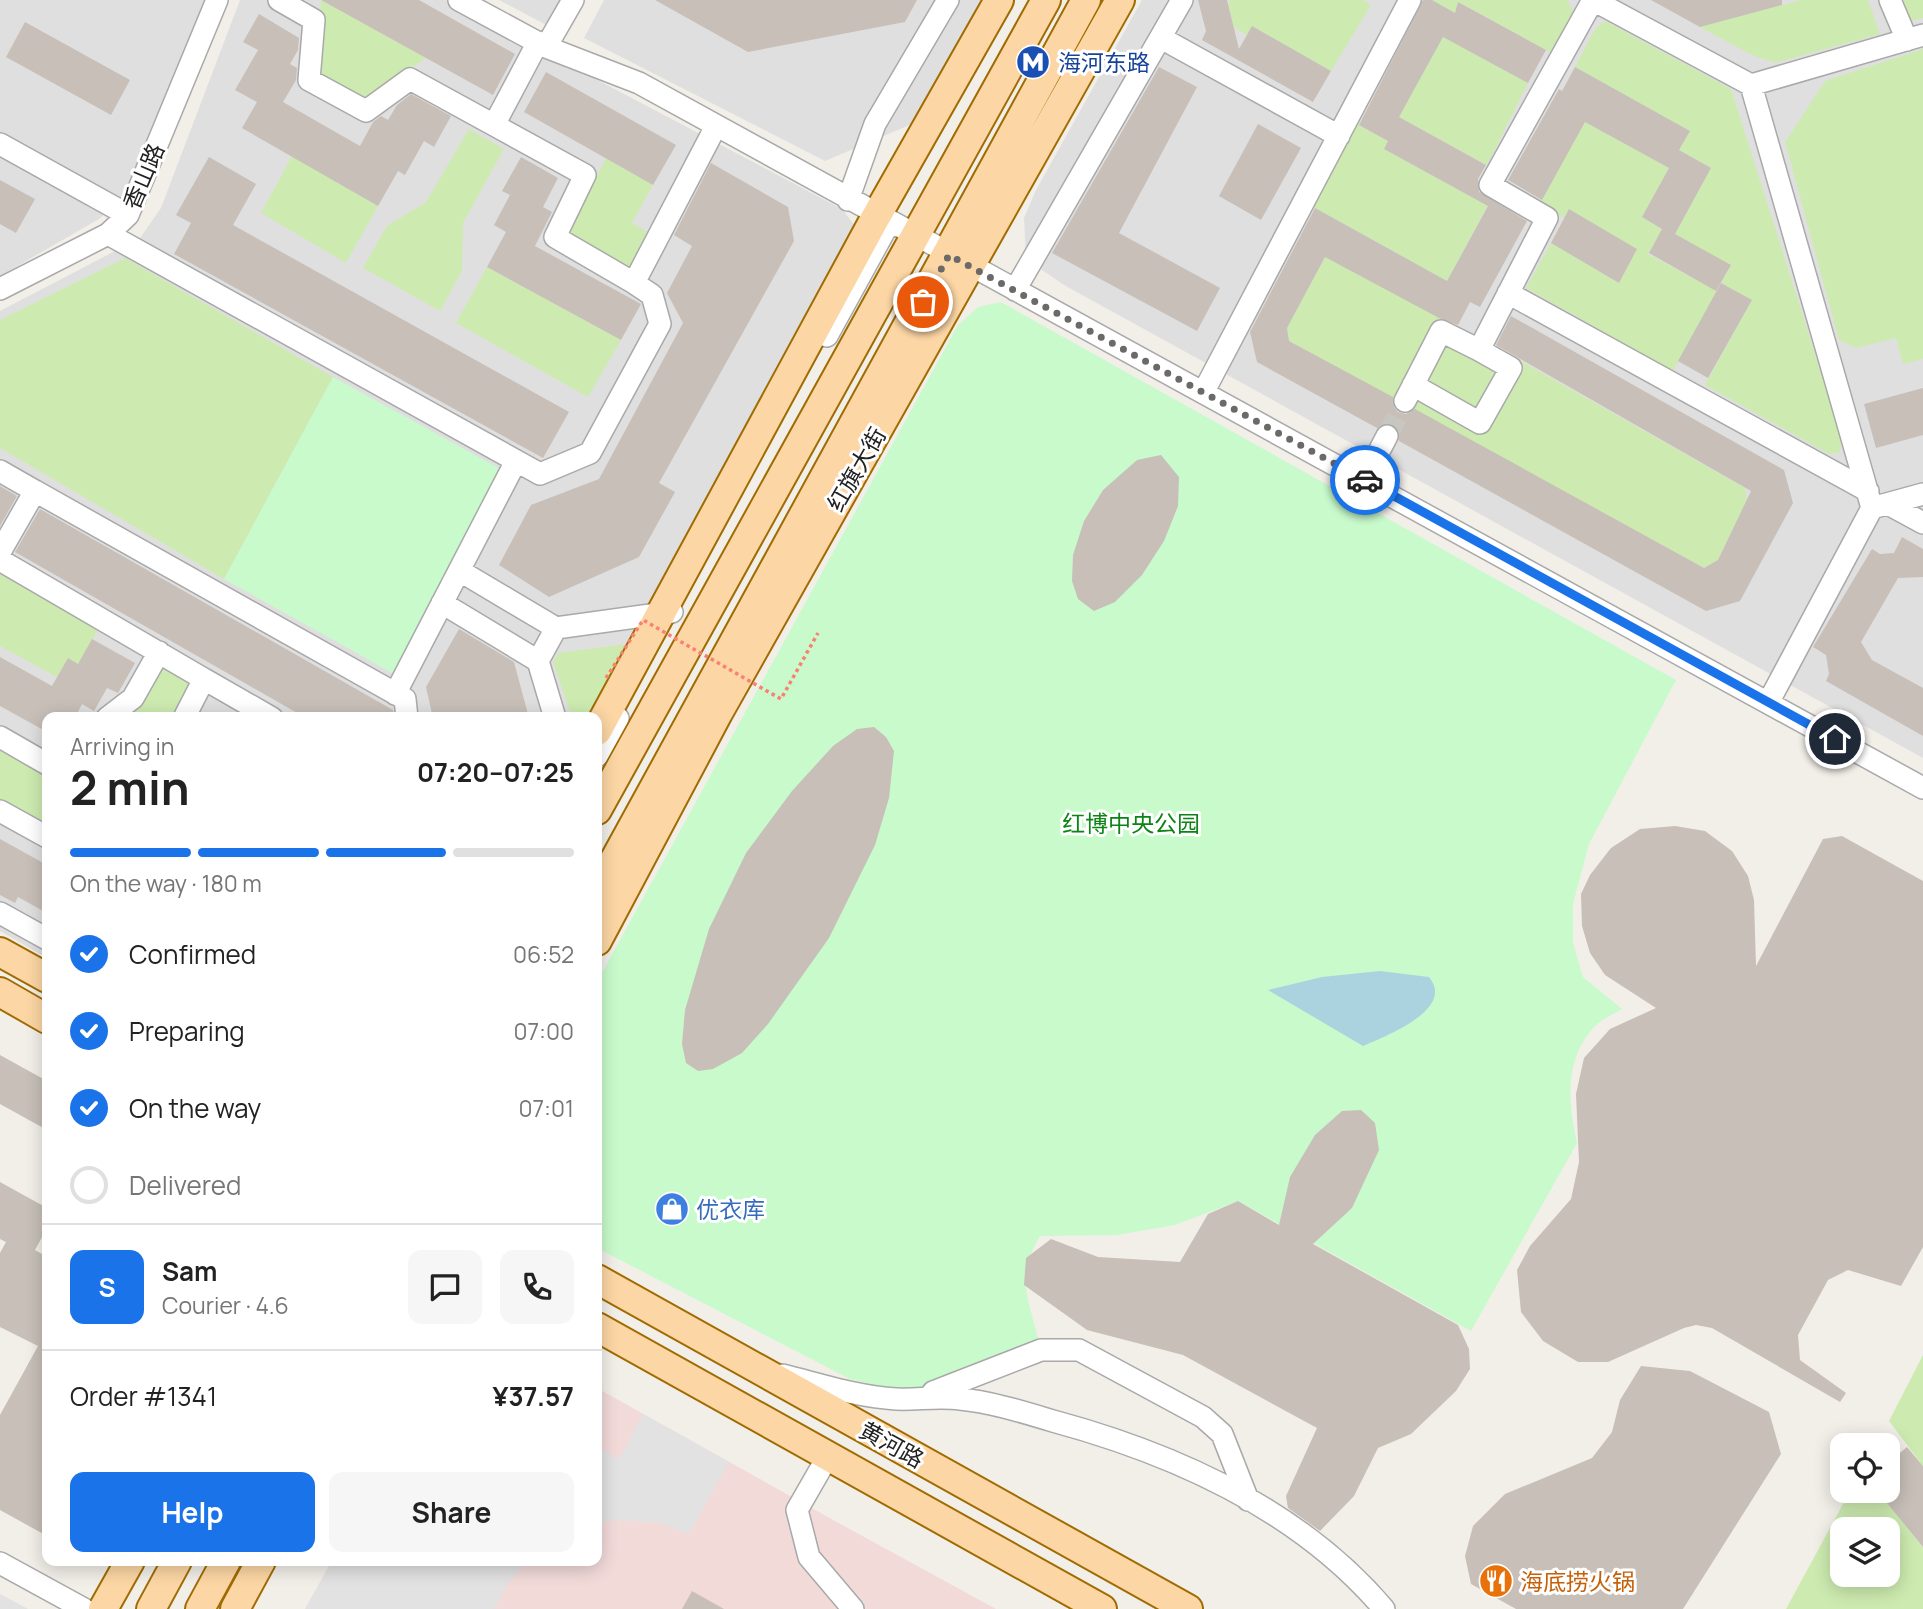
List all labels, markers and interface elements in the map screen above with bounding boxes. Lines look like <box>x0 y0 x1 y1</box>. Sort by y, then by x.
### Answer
metro station icon: 海河东路 <box>1014 43 1052 81</box>
place label: 海河东路 <box>1058 46 1150 78</box>
street label: 香山路 <box>115 138 171 214</box>
pin <box>893 272 953 332</box>
icon: bag <box>904 283 942 321</box>
street label: 红旗大街 <box>819 421 893 517</box>
courier <box>1330 445 1400 515</box>
icon: car <box>1346 461 1384 499</box>
pin <box>1805 709 1865 769</box>
icon: home <box>1816 720 1854 758</box>
text: Arriving in <box>70 730 175 762</box>
text: 07:20–07:25 <box>417 754 574 790</box>
text: 2 min <box>70 756 190 819</box>
park label: 红博中央公园 <box>1062 807 1200 839</box>
text: On the way · 180 m <box>70 867 262 899</box>
icon: check <box>70 935 108 973</box>
text: Confirmed <box>129 936 256 972</box>
text: 06:52 <box>513 938 574 970</box>
icon: check <box>70 1012 108 1050</box>
text: Preparing <box>129 1013 245 1049</box>
text: 07:00 <box>513 1015 574 1047</box>
icon: check <box>70 1089 108 1127</box>
text: On the way <box>129 1090 261 1126</box>
text: 07:01 <box>519 1092 574 1124</box>
text: Delivered <box>129 1167 241 1203</box>
shop icon: 优衣库 <box>653 1190 691 1228</box>
place label: 优衣库 <box>696 1193 765 1225</box>
button: chat <box>408 1250 482 1324</box>
button: phone <box>500 1250 574 1324</box>
text: Sam <box>162 1253 217 1289</box>
text: S <box>98 1269 116 1305</box>
text: Courier · 4.6 <box>162 1289 289 1321</box>
text: Order #1341 <box>70 1378 217 1414</box>
text: ¥37.57 <box>493 1378 574 1414</box>
street label: 黄河路 <box>854 1413 930 1475</box>
map controls <box>1830 1433 1900 1587</box>
button: locate <box>1830 1433 1900 1503</box>
button: Help <box>70 1472 315 1552</box>
button: Share <box>329 1472 574 1552</box>
button: layers <box>1830 1517 1900 1587</box>
restaurant icon: 海底捞火锅 <box>1477 1562 1515 1600</box>
place label: 海底捞火锅 <box>1520 1565 1635 1597</box>

